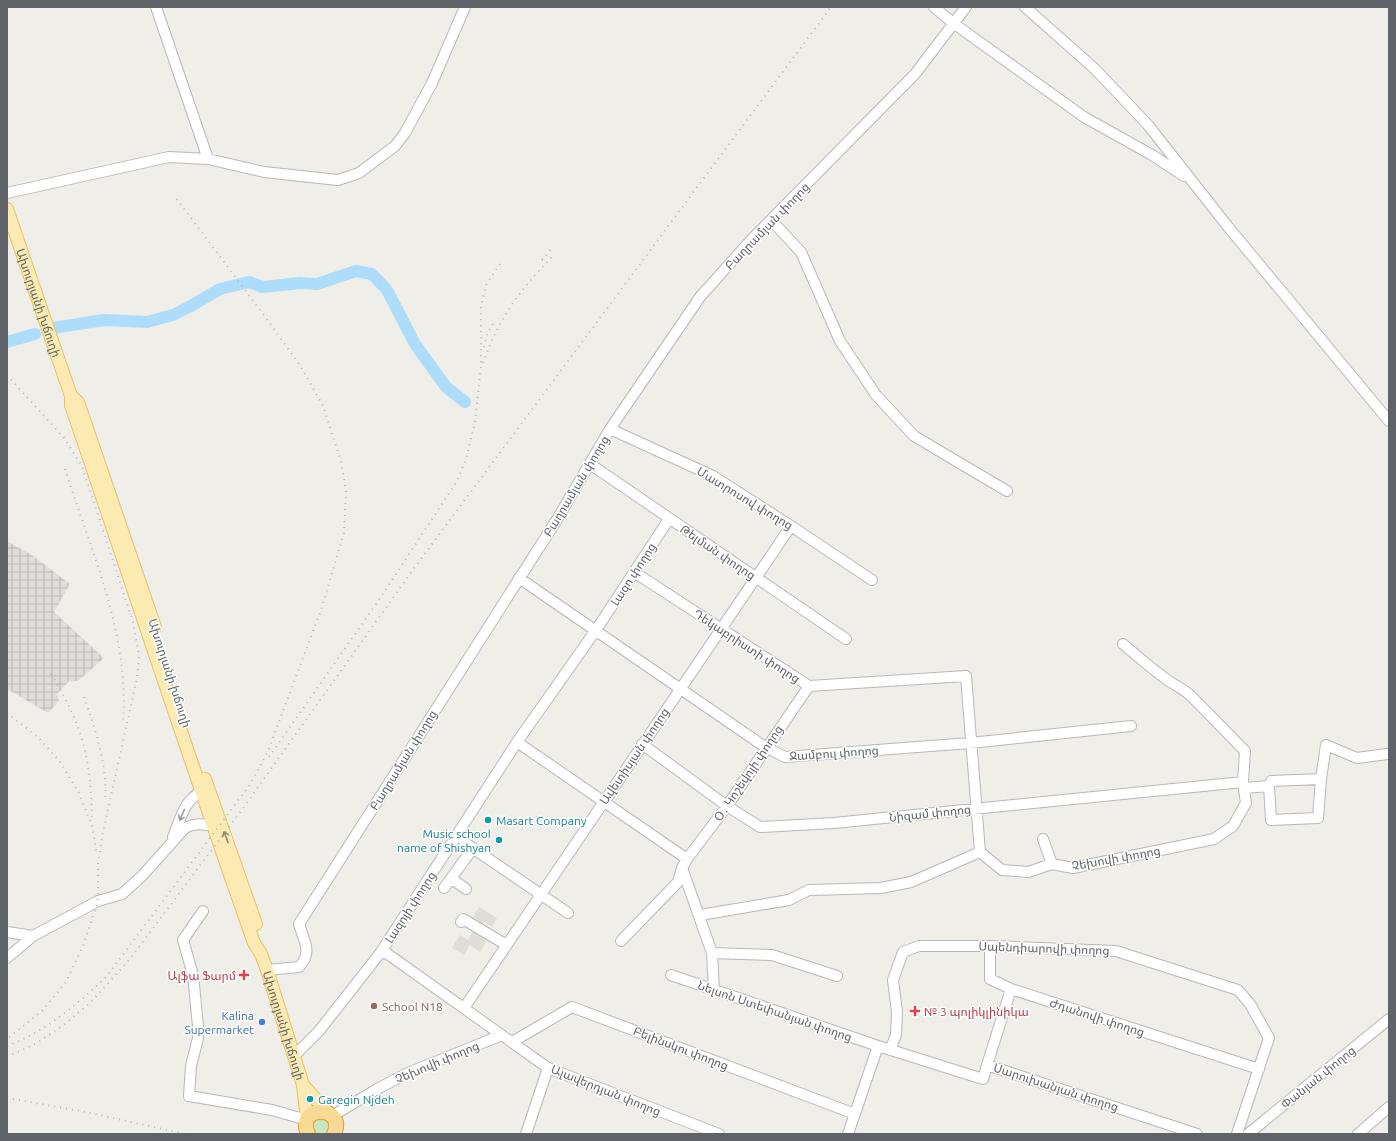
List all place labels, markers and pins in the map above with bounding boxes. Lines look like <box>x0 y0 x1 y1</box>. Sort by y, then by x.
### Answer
place label: Masart Company <box>496 814 587 827</box>
marker: Masart Company <box>483 815 493 825</box>
place label: Music school name of Shishyan <box>397 827 491 854</box>
marker: Music school name of Shishyan <box>494 835 504 845</box>
place label: Ալֆա Ֆարմ <box>168 969 236 983</box>
marker: Ալֆա Ֆարմ <box>239 970 249 980</box>
place label: School N18 <box>382 1000 443 1013</box>
marker: School N18 <box>369 1001 379 1011</box>
marker: № 3 պոլիկլինիկա <box>909 1005 921 1017</box>
place label: № 3 պոլիկլինիկա <box>924 1005 1029 1019</box>
place label: Kalina Supermarket <box>184 1009 254 1036</box>
marker: Kalina Supermarket <box>257 1017 267 1027</box>
place label: Garegin Njdeh <box>318 1093 395 1106</box>
marker: Garegin Njdeh <box>305 1094 315 1104</box>

